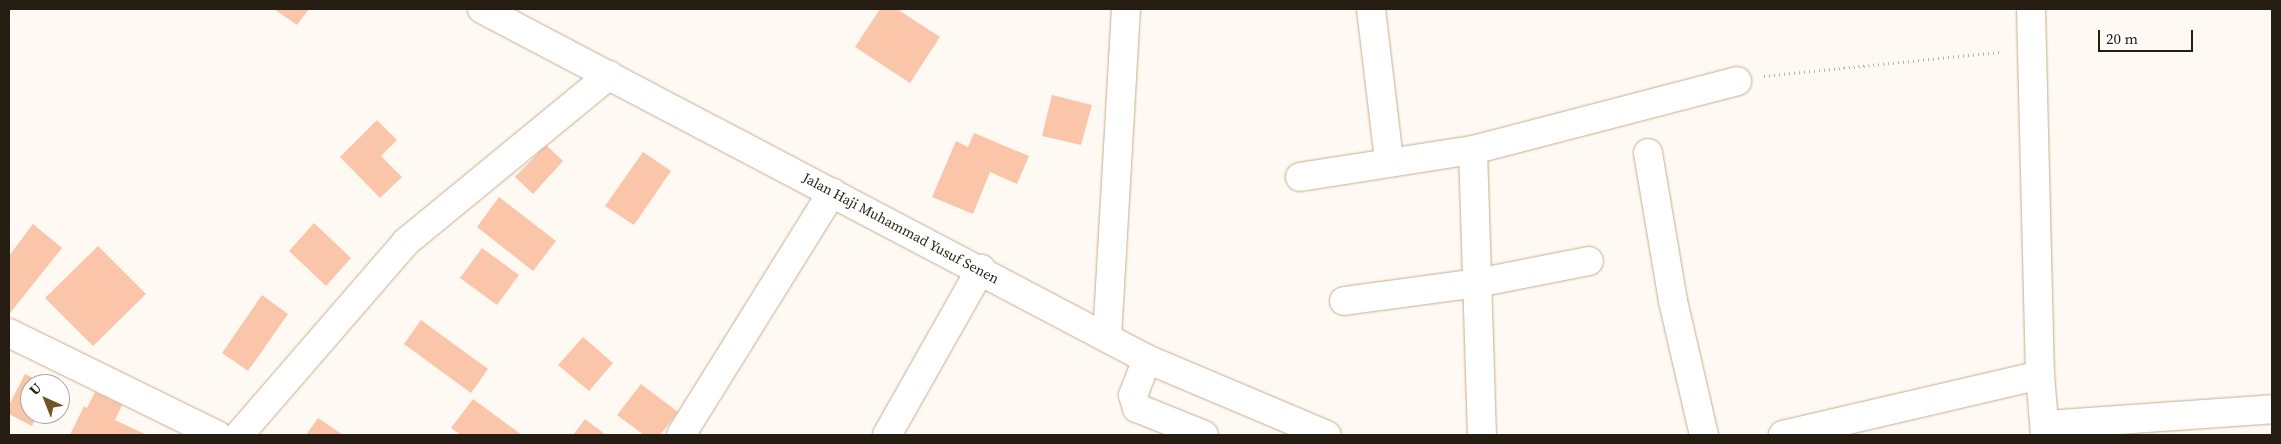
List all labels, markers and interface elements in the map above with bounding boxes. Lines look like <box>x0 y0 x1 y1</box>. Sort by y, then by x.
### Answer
scale bar <box>2101 20 2196 52</box>
text: 20 m <box>2106 28 2138 49</box>
street label: Jalan Haji Muhammad Yusuf Senen <box>800 169 1002 287</box>
north arrow <box>20 374 70 424</box>
text: U <box>25 378 46 400</box>

